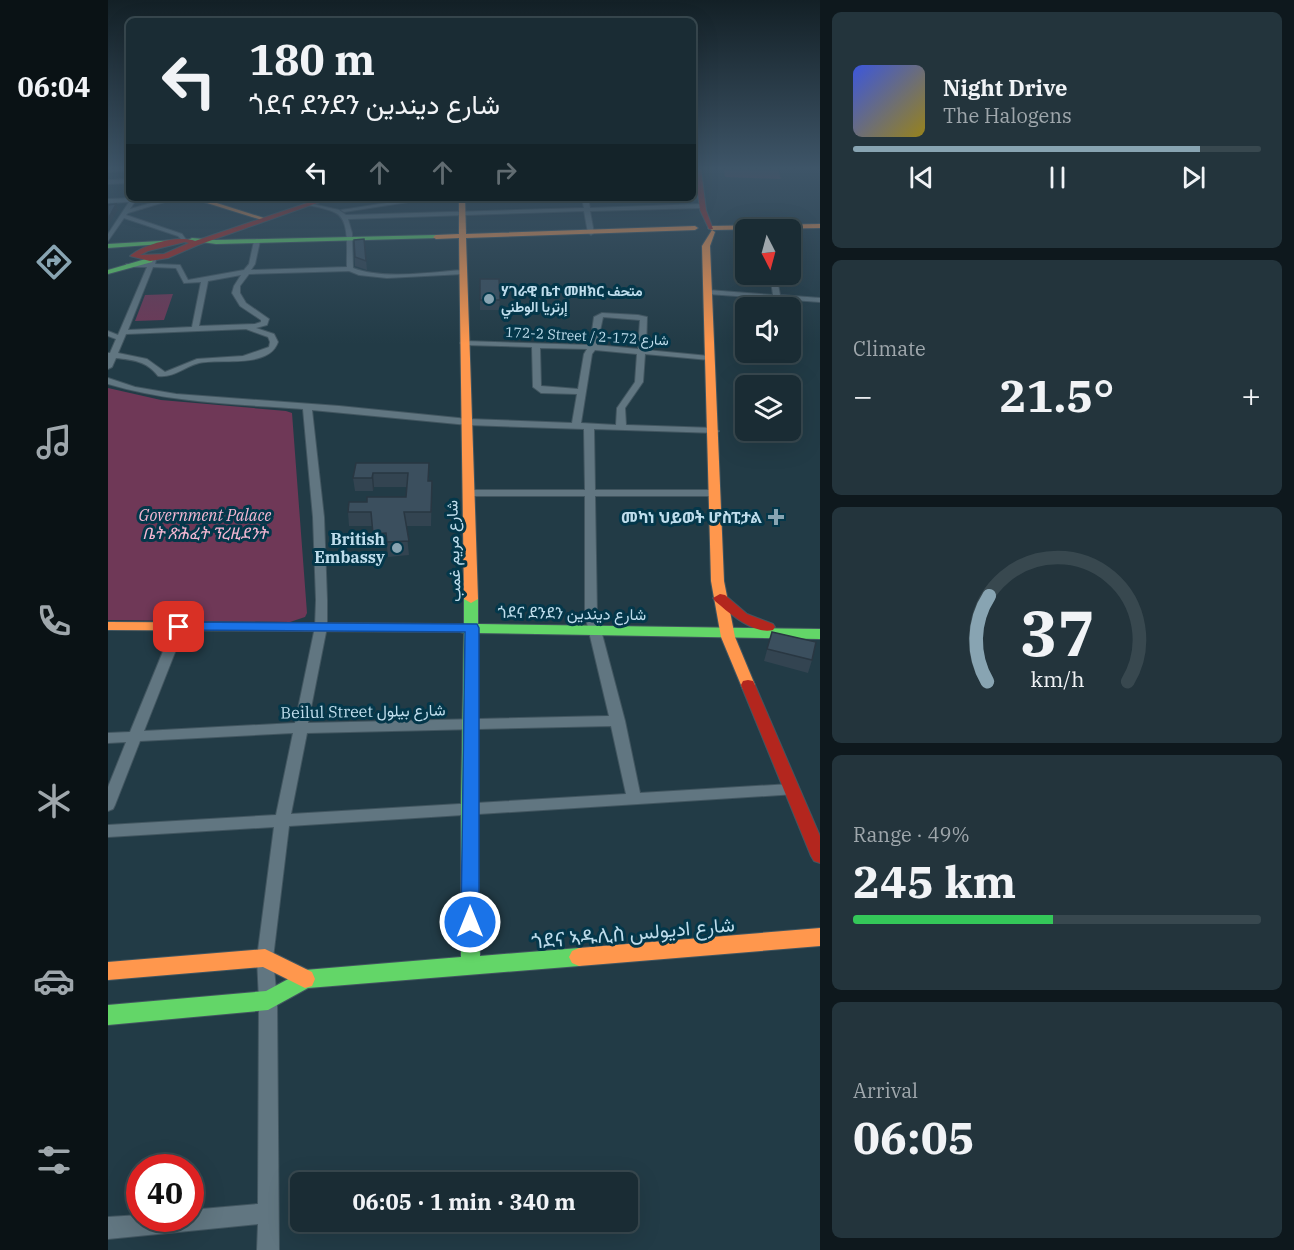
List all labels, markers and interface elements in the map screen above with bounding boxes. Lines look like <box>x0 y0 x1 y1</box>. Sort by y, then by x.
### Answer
text: 180 m <box>249 32 375 87</box>
icon: left <box>150 42 228 120</box>
text: 06:04 <box>18 69 90 104</box>
text: Night Drive <box>943 73 1068 102</box>
text: ጎደና ደንደን شارع ديندين <box>249 86 500 121</box>
text: The Halogens <box>943 102 1072 129</box>
icon: left <box>300 156 333 189</box>
icon: ahead <box>363 156 396 189</box>
icon: ahead <box>426 156 459 189</box>
icon: right <box>489 156 522 189</box>
icon: previous <box>905 161 938 194</box>
icon: pause <box>1041 161 1074 194</box>
icon: next <box>1177 161 1210 194</box>
north arrow <box>735 219 801 285</box>
map controls <box>735 219 801 441</box>
icon: directions <box>33 241 75 283</box>
place label: ሃገራዊ ቤተ መዘክር متحف إرتريا الوطني <box>501 282 643 319</box>
marker: ሃገራዊ ቤተ መዘክር متحف إرتريا الوطني <box>482 292 496 306</box>
button: sound <box>735 297 801 363</box>
street label: 172-2 Street / شارع 172-2 <box>505 323 669 351</box>
text: Climate <box>853 335 926 362</box>
text: 21.5° <box>1000 366 1114 424</box>
text: − <box>853 374 873 417</box>
text: + <box>1241 374 1261 417</box>
button: layers <box>735 375 801 441</box>
icon: music <box>33 421 75 463</box>
street label: شارع مريم غمب <box>441 500 467 602</box>
park label: Government Palace ቤት ጽሕፈት ፕረዚደንት <box>139 505 271 543</box>
place label: መካነ ህይወት ሆስፒታል <box>621 507 762 527</box>
marker: መካነ ህይወት ሆስፒታል <box>767 508 785 526</box>
place label: British Embassy <box>314 529 386 567</box>
marker: British Embassy <box>390 541 404 555</box>
text: 37 <box>1020 592 1094 673</box>
icon: phone <box>33 600 75 642</box>
pin <box>153 601 204 652</box>
street label: ጎደና ደንደን شارع ديندين <box>497 602 647 626</box>
icon: arrive <box>162 610 195 643</box>
text: km/h <box>1030 665 1084 693</box>
street label: Beilul Street شارع بيلول <box>280 700 446 724</box>
icon: climate <box>33 780 75 822</box>
text: Range · 49% <box>853 821 970 848</box>
text: 245 km <box>853 852 1016 910</box>
position arrow <box>438 890 502 954</box>
street label: ጎደና ኣዱሊስ شارع اديولس <box>530 910 736 956</box>
icon: car <box>33 960 75 1002</box>
text: Arrival <box>853 1077 918 1104</box>
text: 06:05 <box>853 1108 975 1166</box>
icon: filters <box>33 1139 75 1181</box>
speed limit sign: 40 <box>126 1154 204 1232</box>
text: 06:05 · 1 min · 340 m <box>352 1187 576 1216</box>

